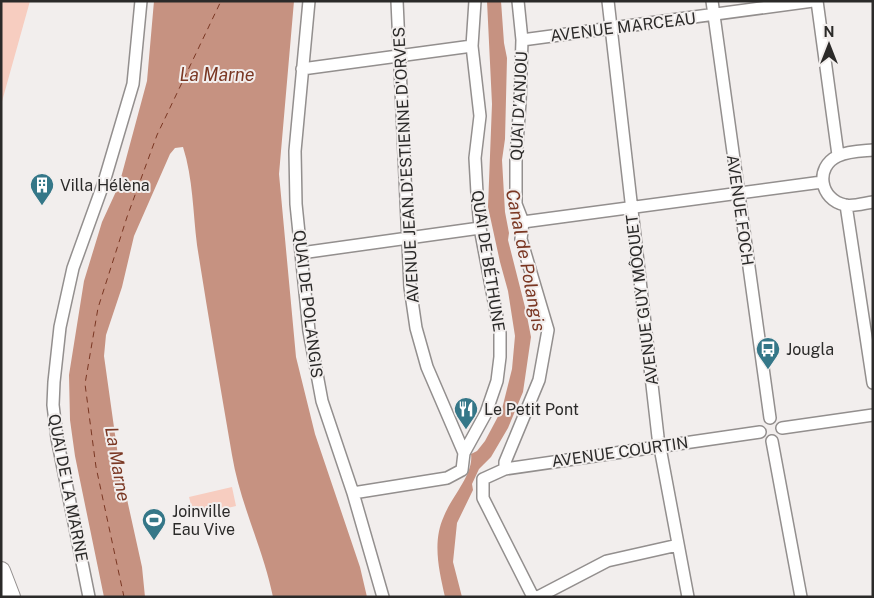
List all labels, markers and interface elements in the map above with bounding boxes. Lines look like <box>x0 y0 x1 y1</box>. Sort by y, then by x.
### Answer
street label: AVENUE MARCEAU <box>549 9 697 45</box>
north arrow <box>804 20 854 70</box>
text: N <box>824 24 834 40</box>
street label: AVENUE JEAN D'ESTIENNE D'ORVES <box>389 26 423 304</box>
street label: QUAI D'ANJOU <box>507 51 531 161</box>
water label: La Marne <box>179 64 255 85</box>
street label: AVENUE FOCH <box>723 153 757 267</box>
building icon: Villa Hélèna <box>29 172 55 206</box>
place label: Villa Hélèna <box>60 176 150 195</box>
water label: Canal de Polangis <box>502 187 550 333</box>
street label: QUAI DE BÉTHUNE <box>467 189 510 333</box>
street label: AVENUE GUY MÔQUET <box>621 213 662 387</box>
street label: QUAI DE POLANGIS <box>289 229 327 379</box>
bus stop icon: Jougla <box>755 336 781 370</box>
place label: Jougla <box>786 340 834 359</box>
restaurant icon: Le Petit Pont <box>453 396 479 430</box>
place label: Le Petit Pont <box>484 400 579 419</box>
street label: QUAI DE LA MARNE <box>44 412 92 564</box>
water label: La Marne <box>101 425 135 503</box>
street label: AVENUE COURTIN <box>550 433 690 471</box>
place label: Joinville Eau Vive <box>172 502 235 539</box>
sports icon: Joinville Eau Vive <box>141 507 167 541</box>

